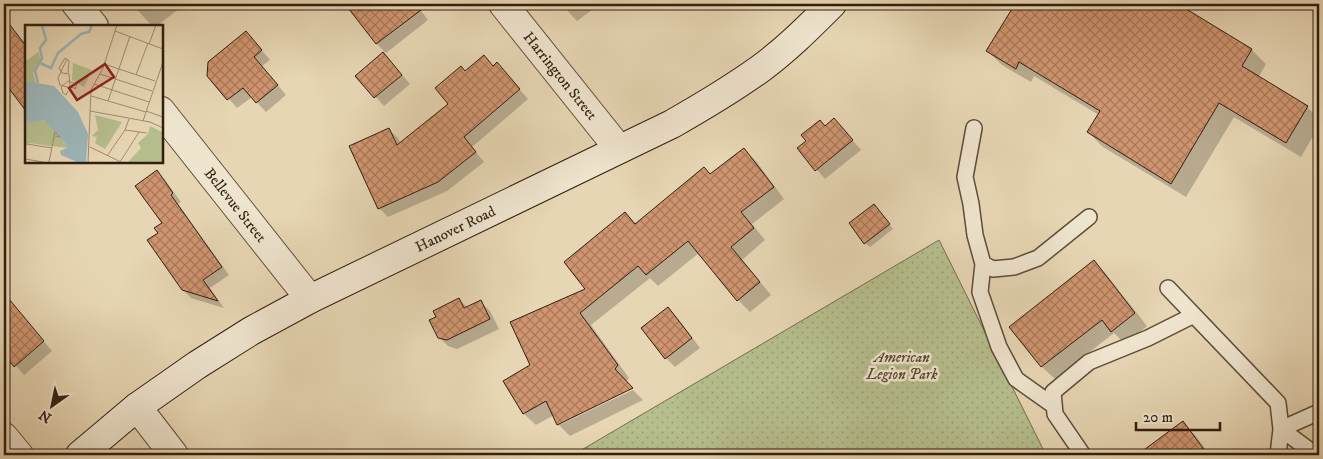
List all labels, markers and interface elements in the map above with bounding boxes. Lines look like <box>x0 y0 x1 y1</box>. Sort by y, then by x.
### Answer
inset map <box>25 25 162 162</box>
street label: Harrington Street <box>519 28 602 124</box>
street label: Bellevue Street <box>200 164 271 246</box>
street label: Hanover Road <box>412 201 499 256</box>
park label: American Legion Park <box>866 348 938 384</box>
north arrow <box>28 382 78 432</box>
scale bar <box>1136 399 1219 431</box>
text: N <box>35 405 55 427</box>
text: 20 m <box>1143 408 1173 427</box>

